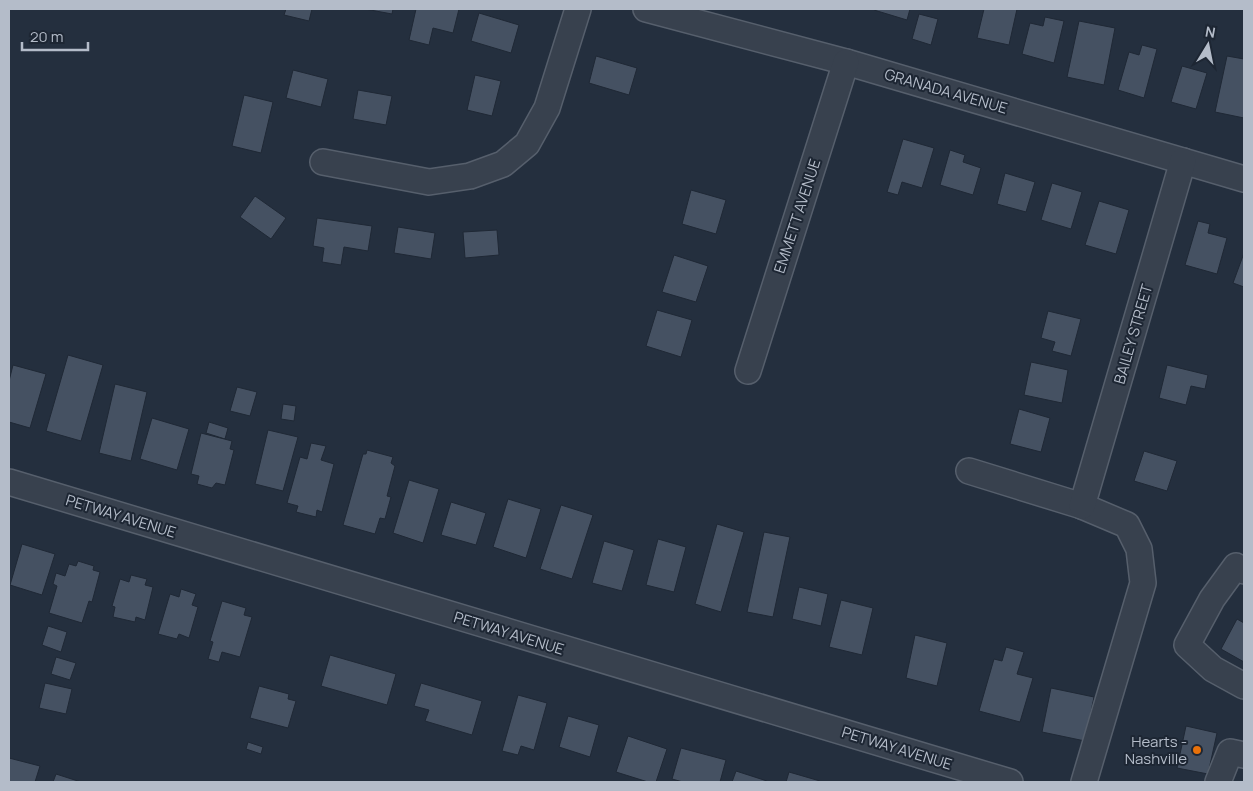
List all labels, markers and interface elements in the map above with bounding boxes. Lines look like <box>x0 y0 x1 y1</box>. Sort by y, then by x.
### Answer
scale bar <box>22 20 89 52</box>
north arrow <box>1183 20 1233 70</box>
text: N <box>1204 21 1217 42</box>
text: 20 m <box>30 26 63 47</box>
street label: GRANADA AVENUE <box>882 63 1010 119</box>
street label: EMMETT AVENUE <box>769 156 825 276</box>
street label: BAILEY STREET <box>1109 282 1157 386</box>
street label: PETWAY AVENUE <box>63 489 179 543</box>
street label: PETWAY AVENUE <box>451 606 567 660</box>
street label: PETWAY AVENUE <box>839 721 955 775</box>
place label: Hearts - Nashville <box>1125 731 1187 769</box>
marker: Hearts - Nashville <box>1191 744 1203 756</box>

